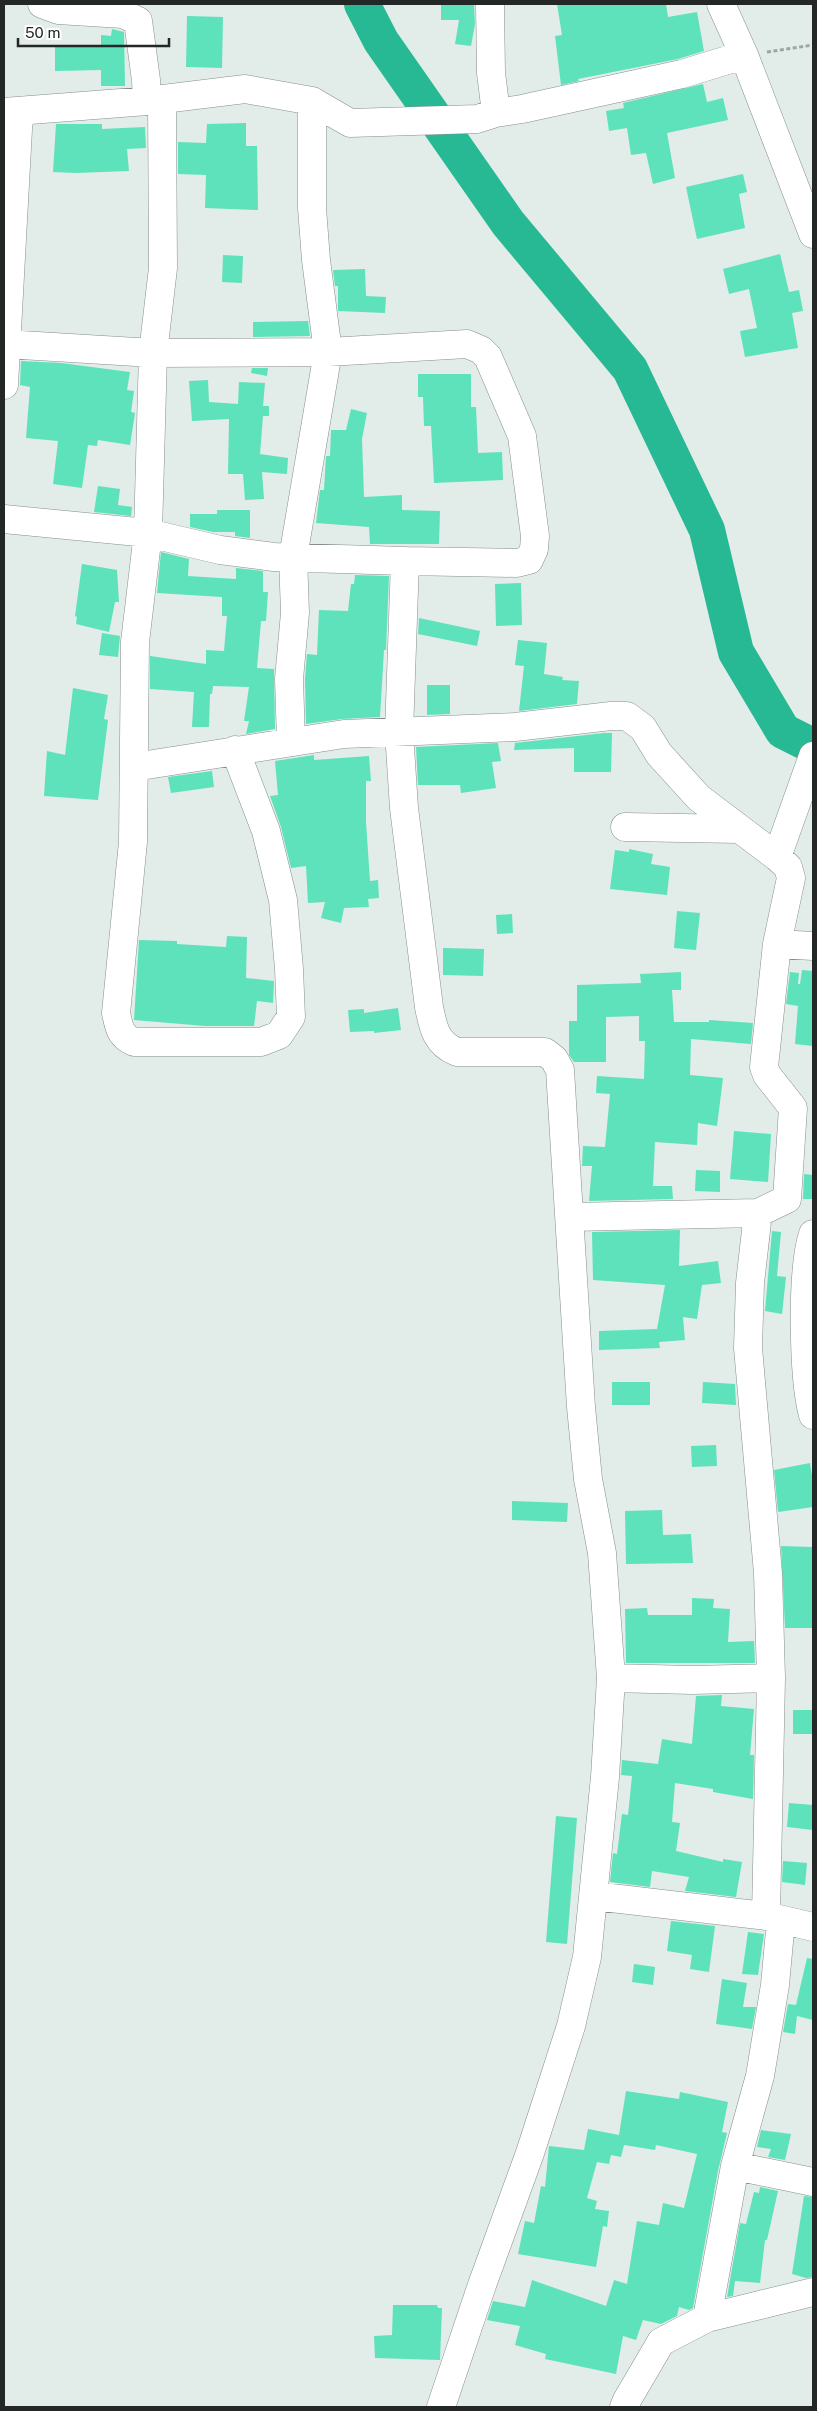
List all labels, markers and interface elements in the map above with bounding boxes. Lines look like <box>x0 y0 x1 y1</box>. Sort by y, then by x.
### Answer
scale bar <box>18 15 169 47</box>
text: 50 m <box>25 24 60 41</box>

